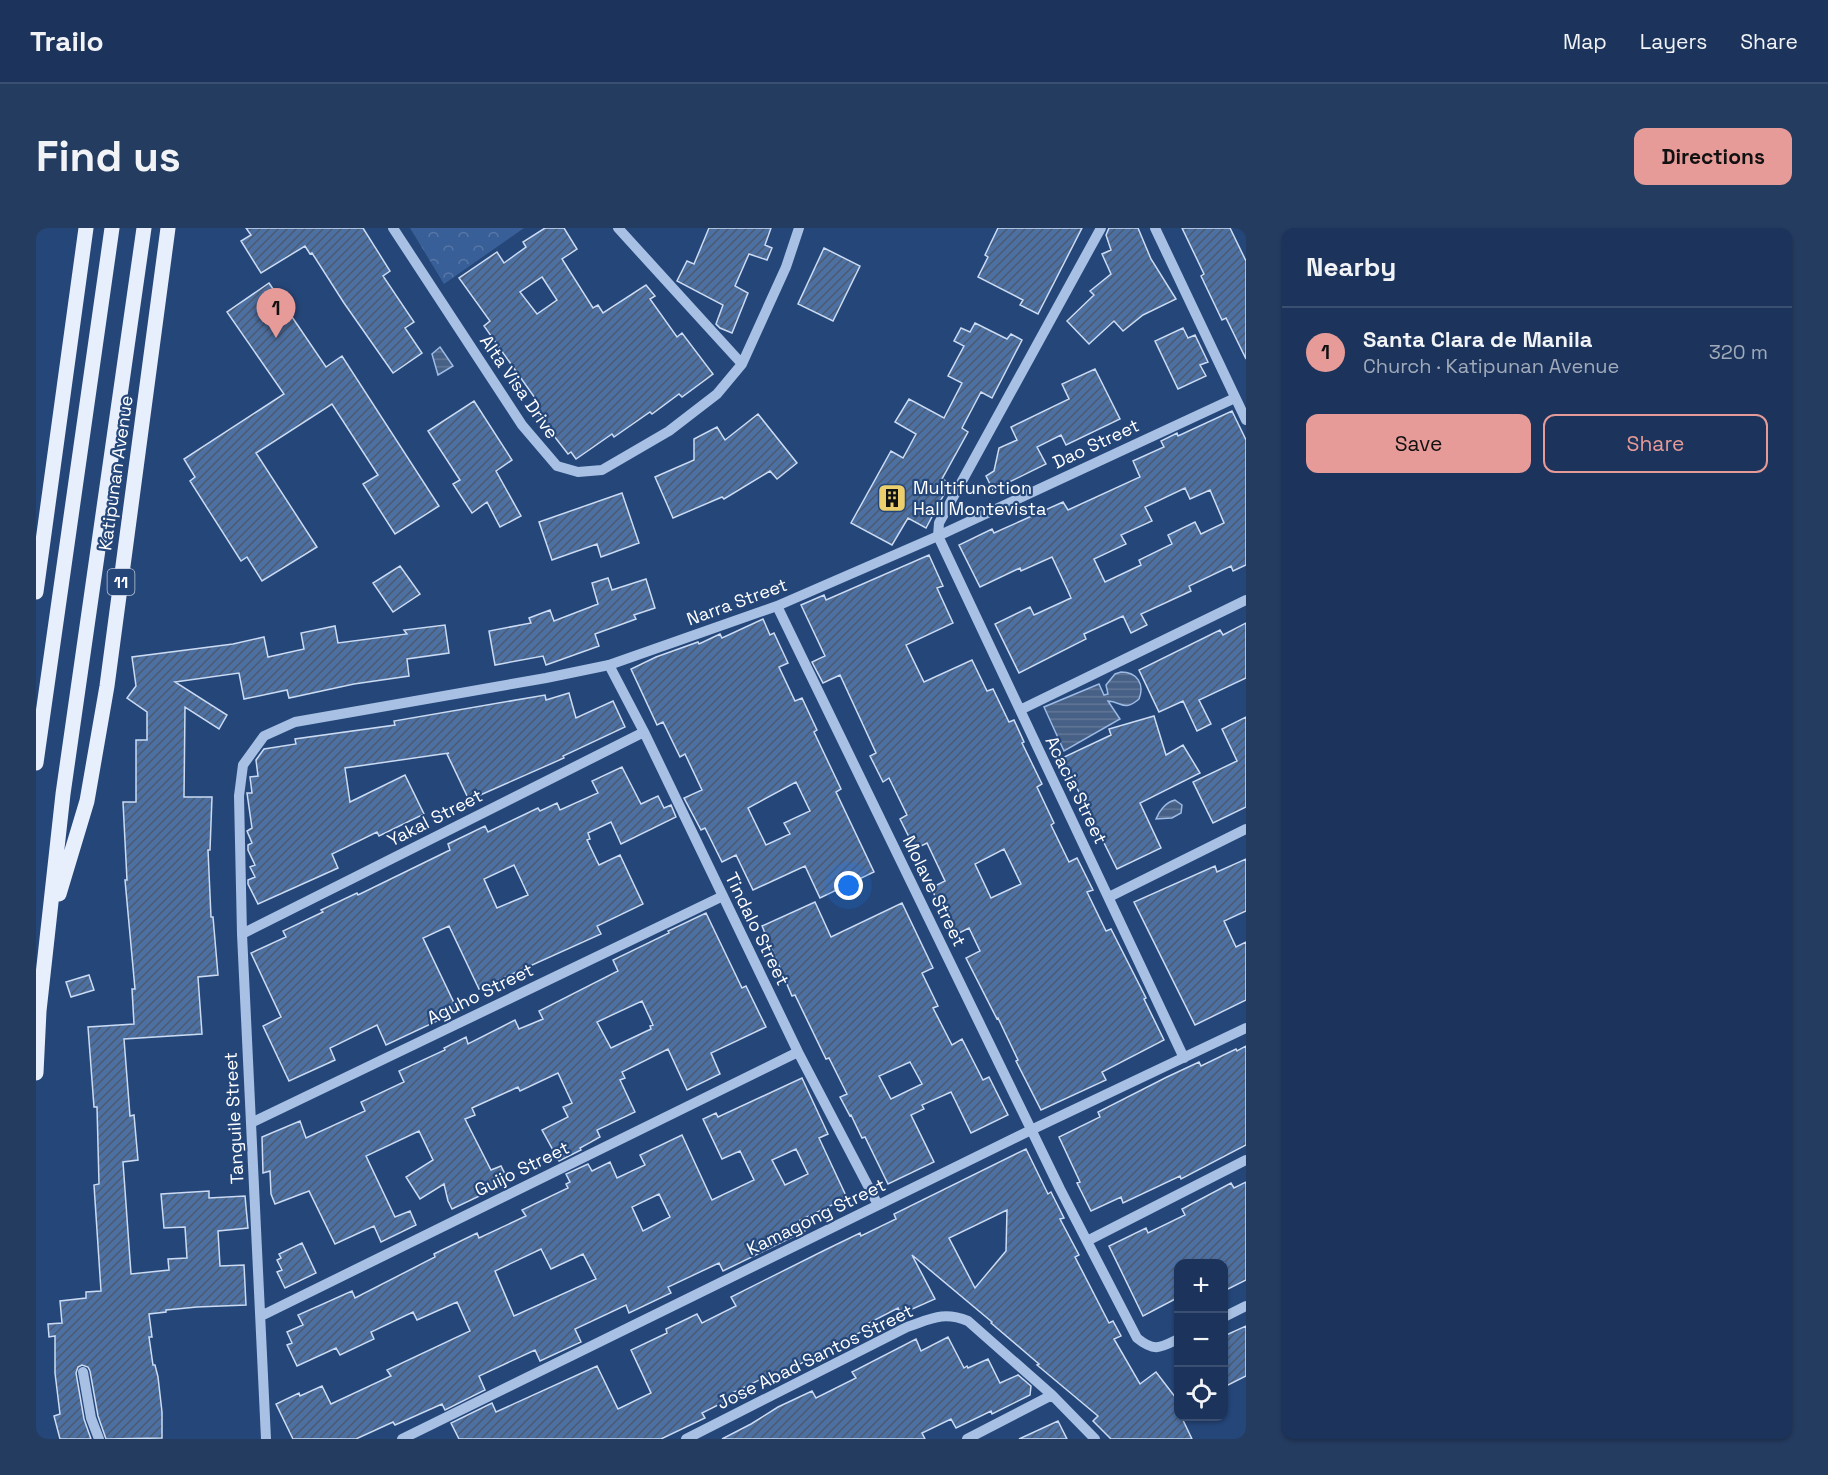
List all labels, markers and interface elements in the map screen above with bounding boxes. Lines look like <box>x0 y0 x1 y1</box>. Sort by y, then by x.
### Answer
text: Trailo <box>30 23 104 59</box>
text: Map <box>1563 28 1607 55</box>
text: Layers <box>1640 28 1707 55</box>
text: Share <box>1740 28 1798 55</box>
button: Directions <box>1634 128 1792 185</box>
text: Find us <box>36 130 181 183</box>
text: Nearby <box>1306 250 1396 284</box>
pin: 1 <box>256 288 296 338</box>
text: Santa Clara de Manila <box>1363 325 1593 353</box>
street label: Alta Visa Drive <box>475 330 564 443</box>
text: 1 <box>1321 339 1330 365</box>
text: 320 m <box>1709 339 1768 365</box>
text: Church · Katipunan Avenue <box>1363 353 1619 379</box>
street label: Katipunan Avenue <box>93 394 138 552</box>
street label: Dao Street <box>1049 414 1143 474</box>
button: Save <box>1306 414 1531 473</box>
button: Share <box>1543 414 1768 473</box>
place label: Multifunction Hall Montevista <box>913 476 1046 520</box>
building icon: Multifunction Hall Montevista <box>876 482 908 514</box>
road number: 11 <box>108 569 134 595</box>
street label: Narra Street <box>683 573 790 630</box>
street label: Acacia Street <box>1040 732 1113 848</box>
street label: Yakal Street <box>383 784 486 851</box>
street label: Molave Street <box>898 832 971 950</box>
street label: Tindalo Street <box>720 868 795 989</box>
your location <box>834 871 863 900</box>
street label: Aguho Street <box>423 958 537 1029</box>
street label: Tanguile Street <box>219 1051 248 1185</box>
street label: Guijo Street <box>471 1136 573 1201</box>
street label: Kamagong Street <box>743 1173 889 1260</box>
map controls <box>1174 1259 1228 1421</box>
button: + <box>1174 1259 1228 1313</box>
street label: Jose Abad Santos Street <box>713 1299 917 1414</box>
button: − <box>1174 1313 1228 1367</box>
button: locate <box>1174 1367 1228 1421</box>

